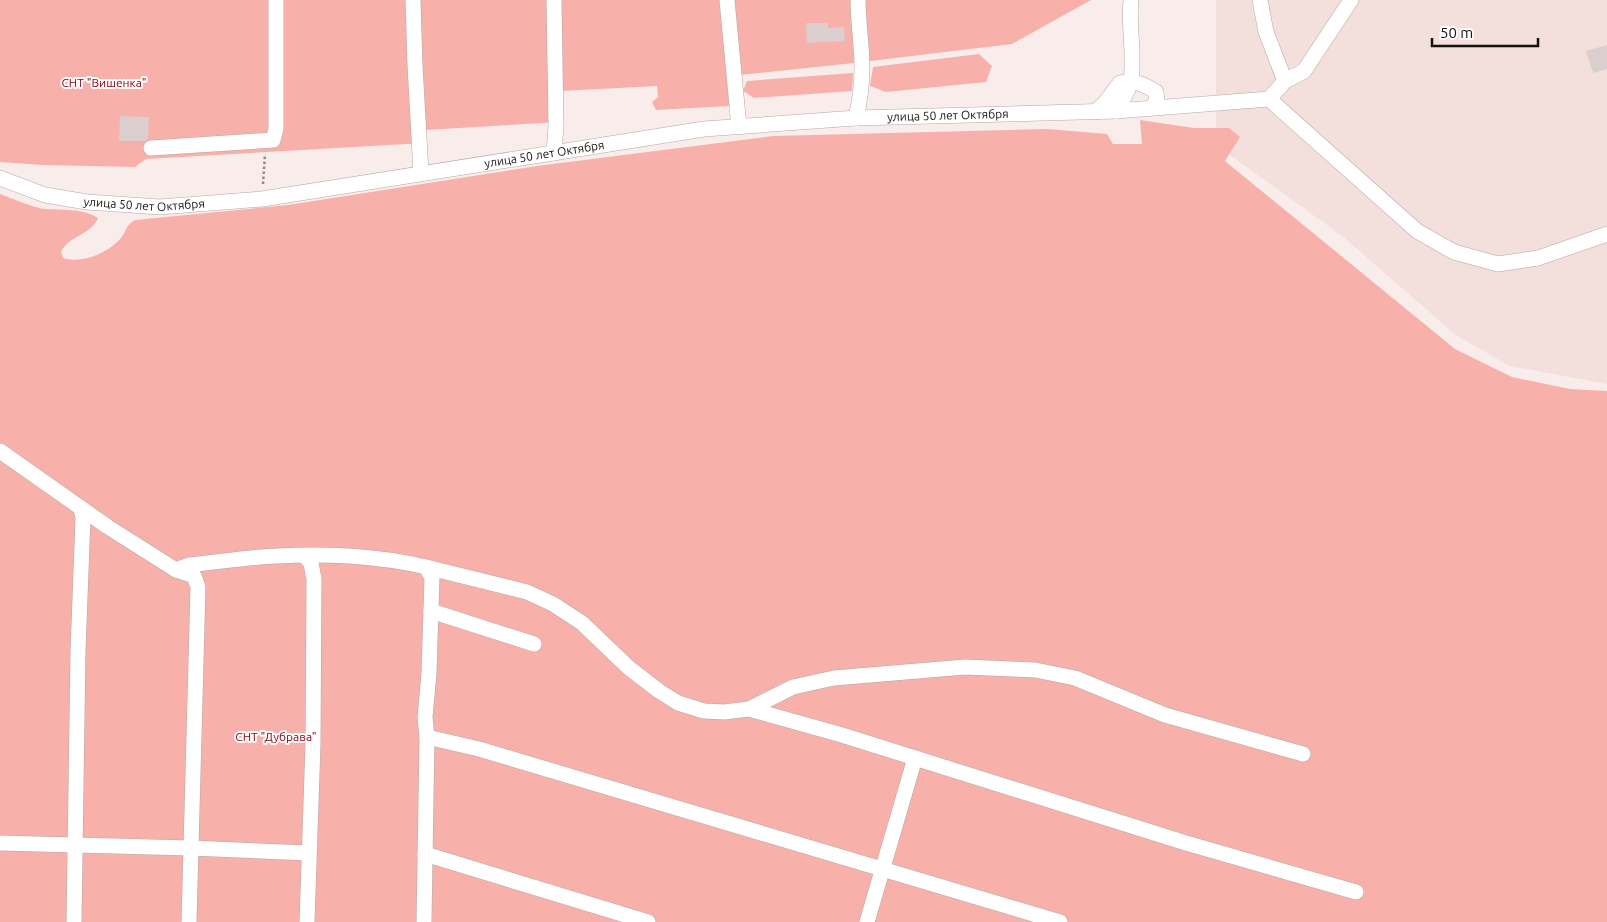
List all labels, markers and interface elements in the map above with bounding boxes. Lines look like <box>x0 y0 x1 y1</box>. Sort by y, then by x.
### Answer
scale bar <box>1432 15 1538 47</box>
text: 50 m <box>1440 24 1473 41</box>
park label: СНТ "Вишенка" <box>62 76 146 89</box>
street label: улица 50 лет Октября <box>887 107 1009 123</box>
street label: улица 50 лет Октября <box>483 138 605 170</box>
street label: улица 50 лет Октября <box>83 195 205 213</box>
park label: СНТ "Дубрава" <box>235 730 317 743</box>

